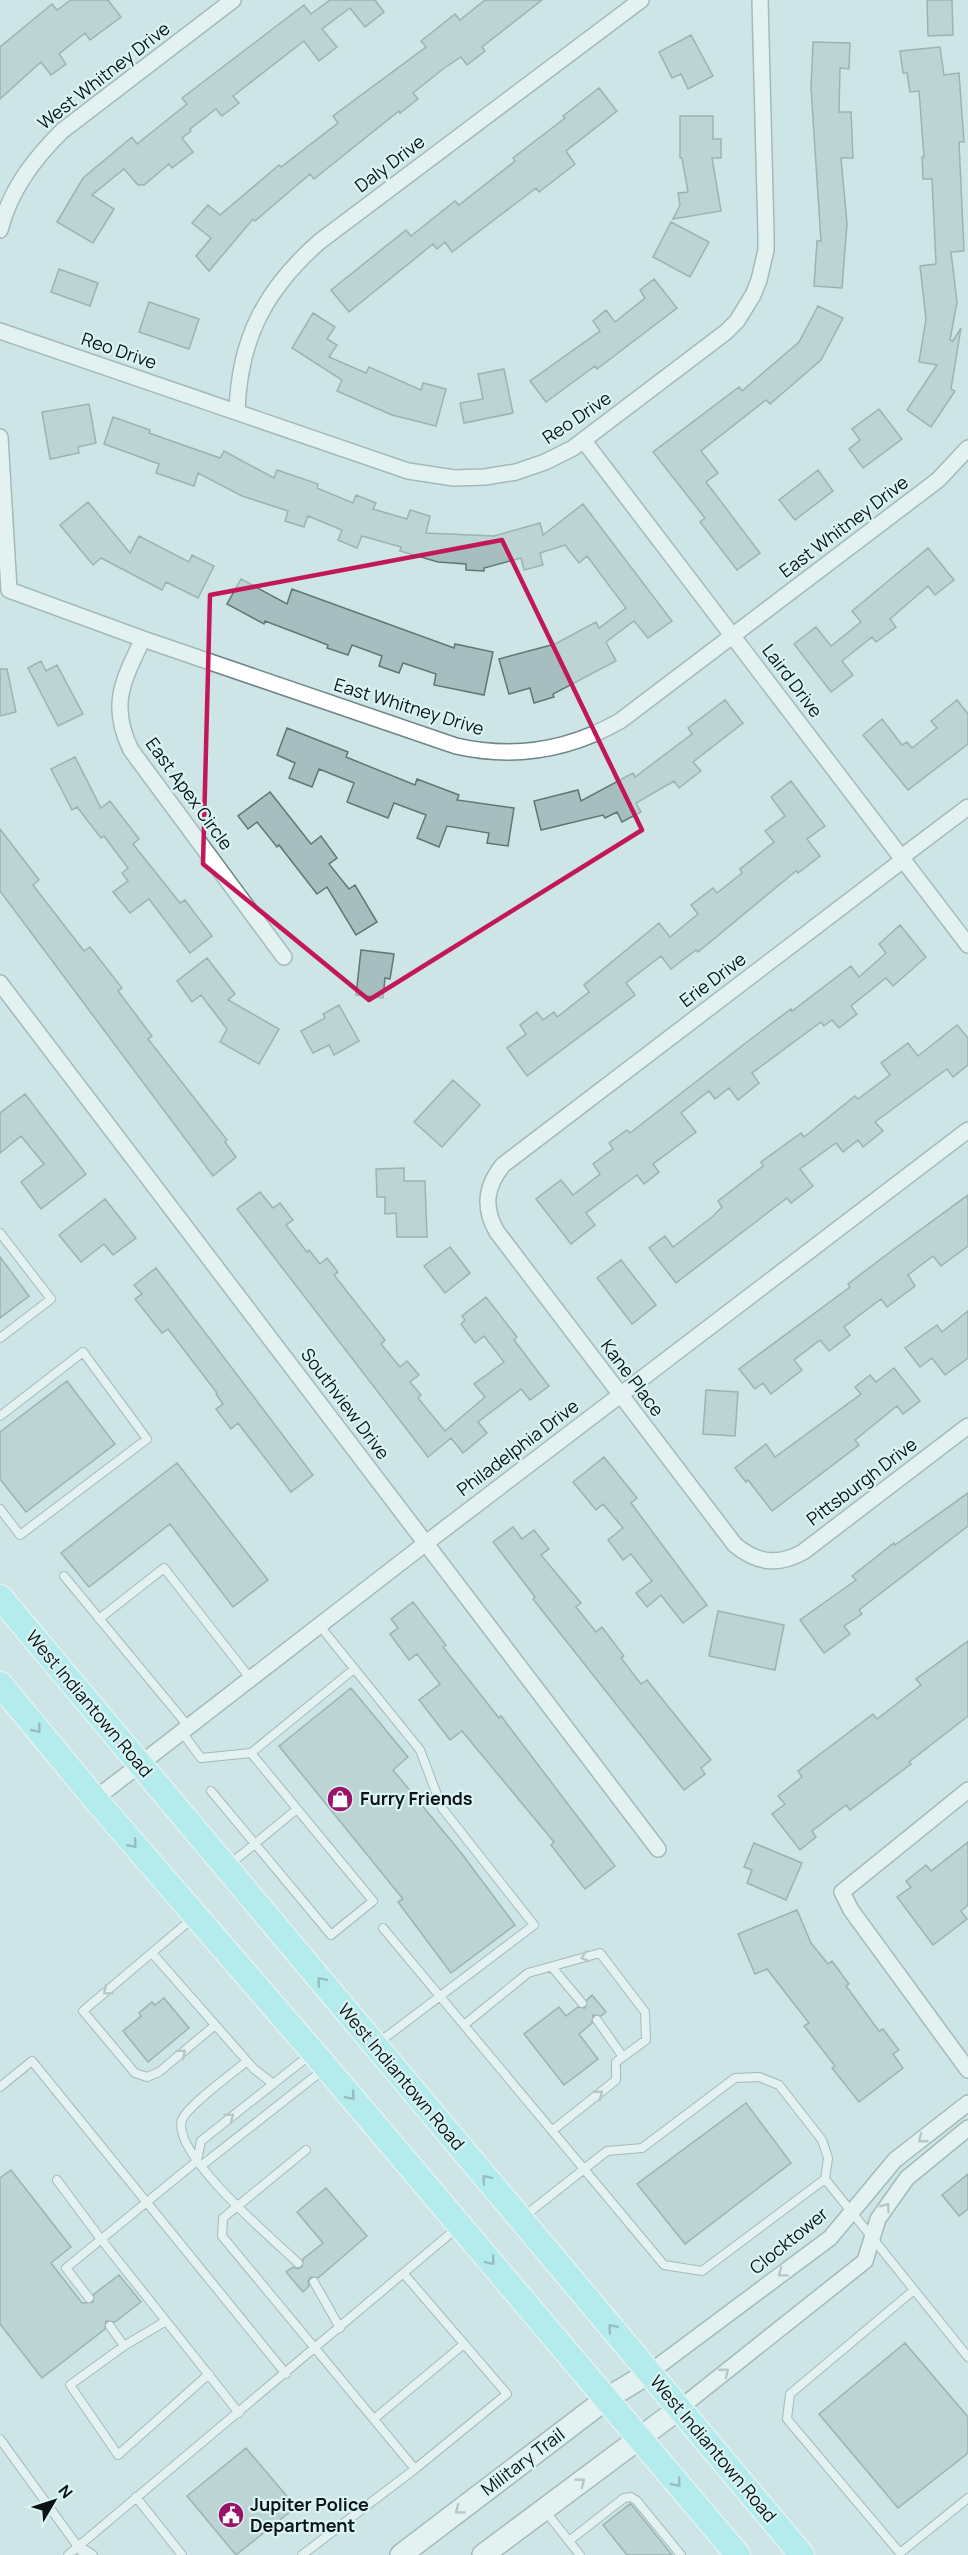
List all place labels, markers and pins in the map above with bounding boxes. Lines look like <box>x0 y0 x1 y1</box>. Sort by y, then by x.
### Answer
shop icon: Furry Friends <box>325 1784 355 1814</box>
place label: Furry Friends <box>360 1786 473 1810</box>
place label: Jupiter Police Department <box>250 2492 369 2537</box>
public building icon: Jupiter Police Department <box>216 2500 246 2530</box>

